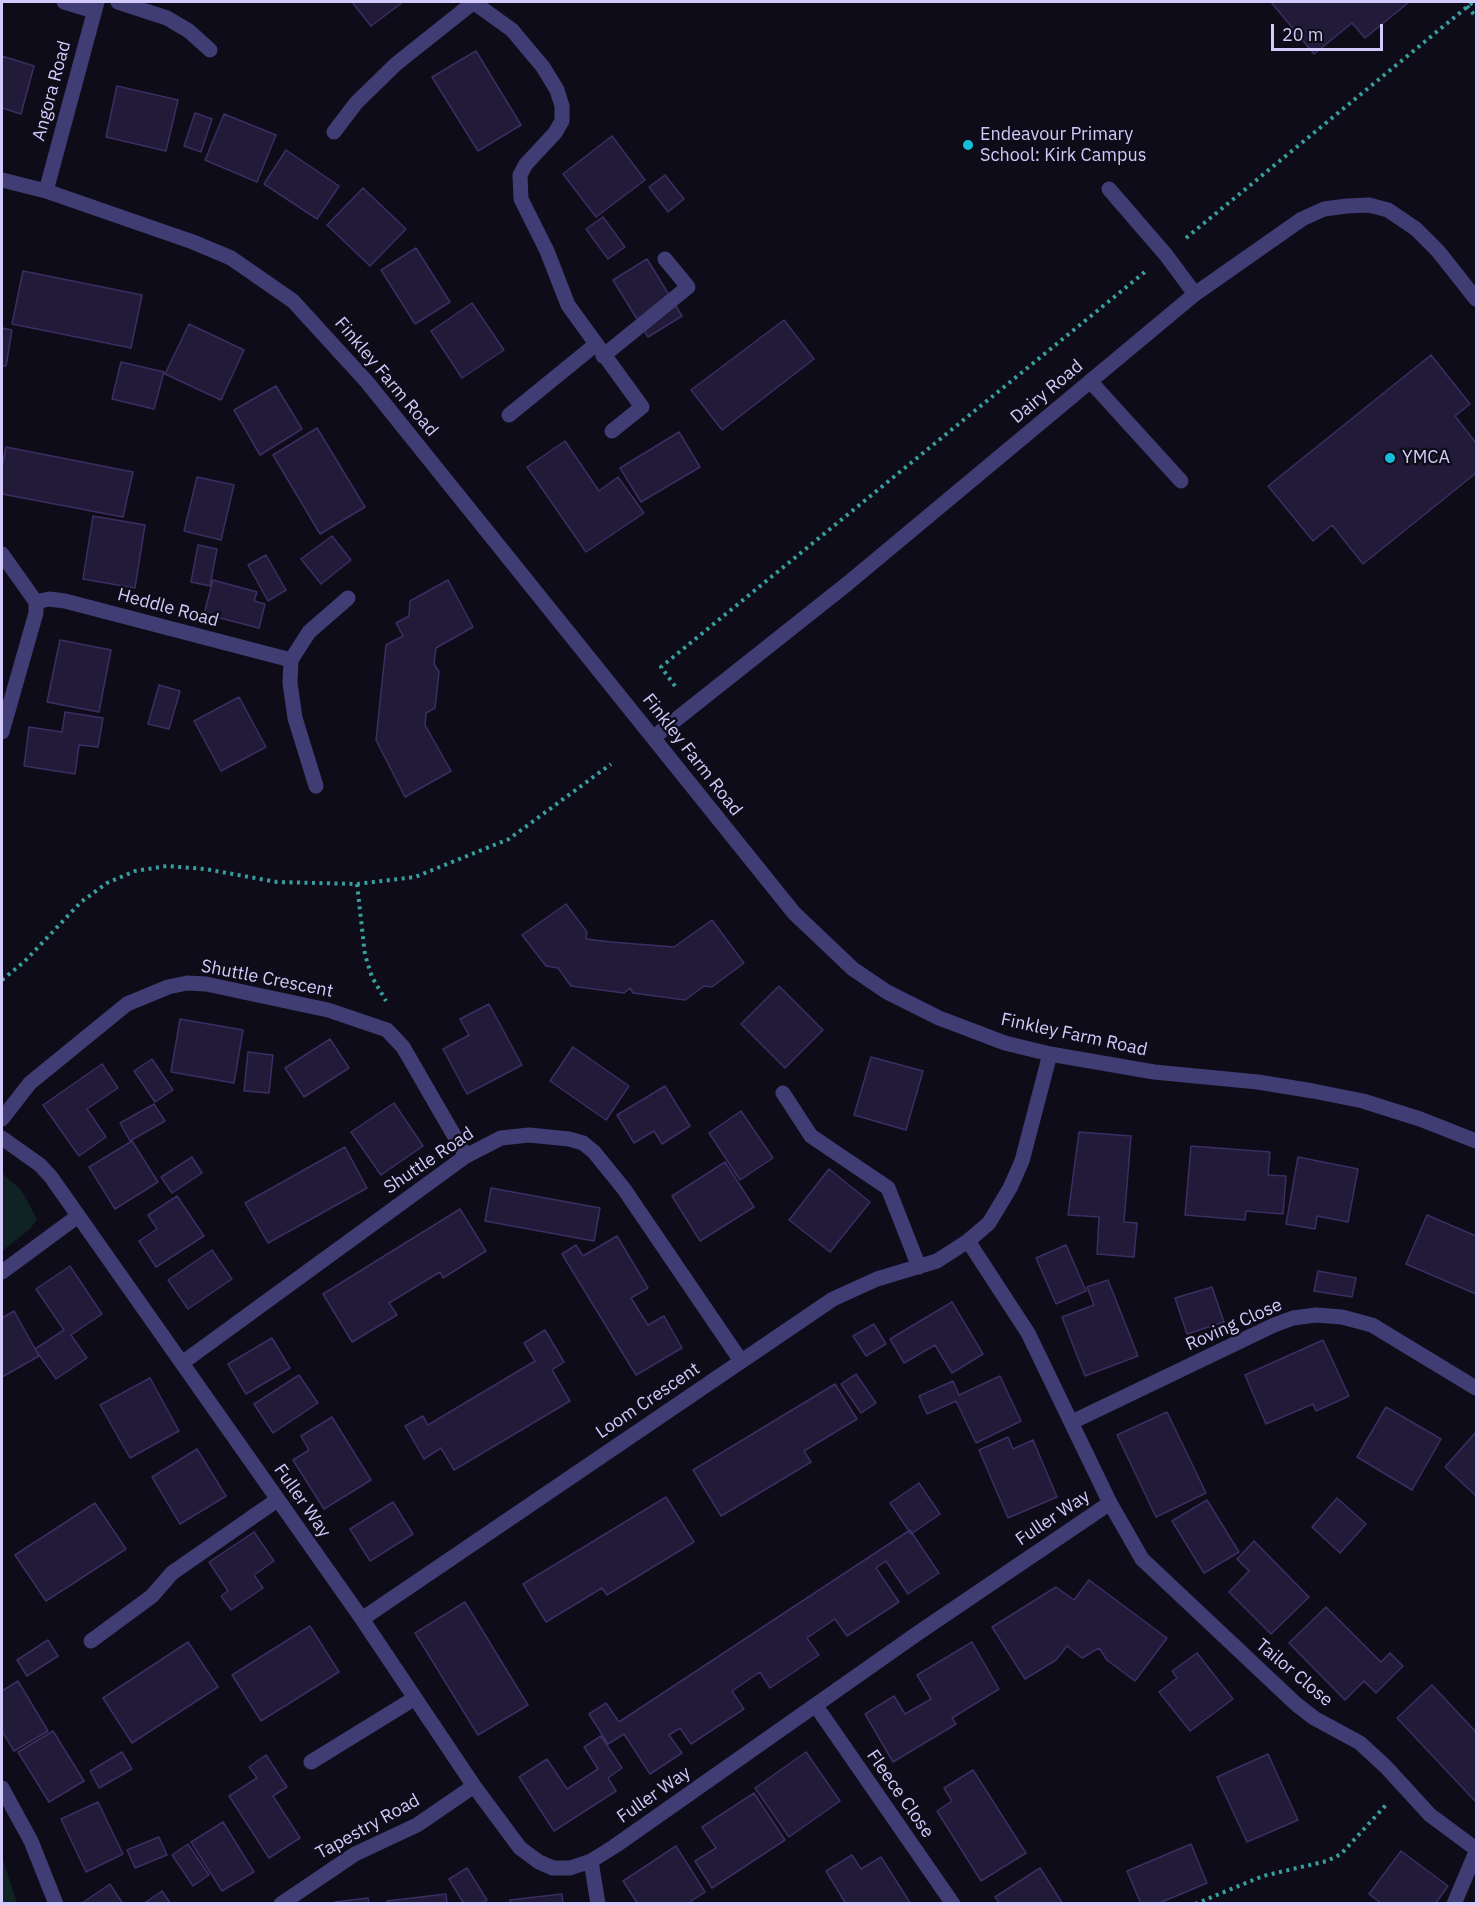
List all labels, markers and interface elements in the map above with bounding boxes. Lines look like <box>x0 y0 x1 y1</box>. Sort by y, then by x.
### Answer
scale bar <box>1274 12 1386 50</box>
text: 20 m <box>1282 23 1324 46</box>
street label: Angora Road <box>28 38 76 144</box>
place label: Endeavour Primary School: Kirk Campus <box>980 124 1146 166</box>
marker: Endeavour Primary School: Kirk Campus <box>961 138 975 152</box>
street label: Finkley Farm Road <box>330 313 442 441</box>
street label: Dairy Road <box>1007 356 1087 428</box>
place label: YMCA <box>1402 447 1450 469</box>
marker: YMCA <box>1383 451 1397 465</box>
street label: Heddle Road <box>115 584 221 632</box>
street label: Finkley Farm Road <box>638 690 746 820</box>
street label: Shuttle Crescent <box>199 956 335 1002</box>
street label: Finkley Farm Road <box>999 1009 1149 1061</box>
street label: Shuttle Road <box>380 1123 478 1199</box>
street label: Roving Close <box>1182 1294 1286 1356</box>
street label: Loom Crescent <box>592 1358 704 1444</box>
street label: Fuller Way <box>269 1460 335 1542</box>
street label: Fuller Way <box>1012 1485 1094 1551</box>
street label: Tailor Close <box>1251 1635 1337 1711</box>
street label: Fleece Close <box>862 1746 938 1842</box>
street label: Fuller Way <box>613 1762 695 1828</box>
street label: Tapestry Road <box>312 1790 424 1864</box>

